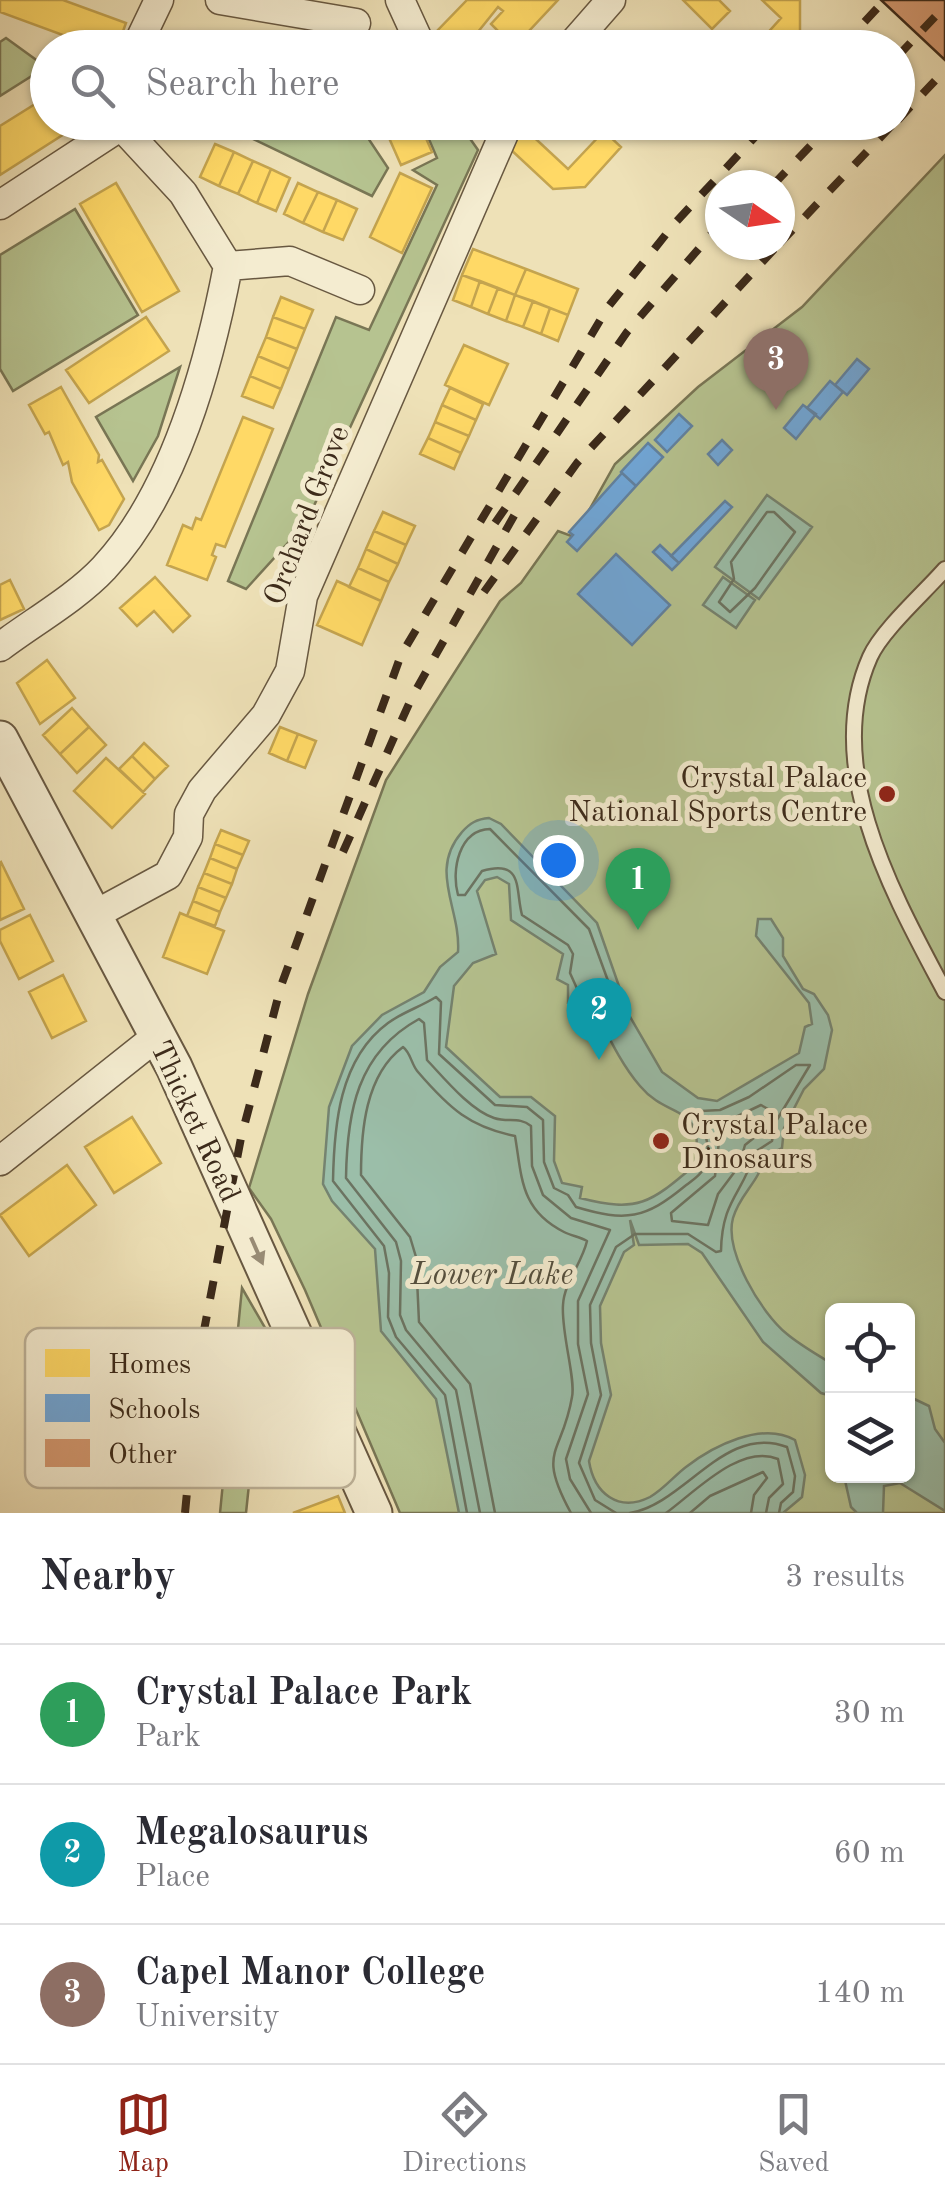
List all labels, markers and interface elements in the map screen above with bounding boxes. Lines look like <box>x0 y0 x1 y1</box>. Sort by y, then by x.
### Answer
search box <box>30 30 915 140</box>
icon: search <box>65 58 120 113</box>
text: Search here <box>145 66 340 104</box>
north arrow <box>705 170 795 260</box>
pin: 3 <box>744 328 808 410</box>
street label: Orchard Grove <box>260 422 356 610</box>
place label: Crystal Palace National Sports Centre <box>568 764 867 828</box>
marker: Crystal Palace National Sports Centre <box>876 783 898 805</box>
your location <box>533 835 584 886</box>
pin: 1 <box>606 848 670 930</box>
pin: 2 <box>566 978 632 1060</box>
street label: Thicket Road <box>144 1037 245 1207</box>
place label: Crystal Palace Dinosaurs <box>681 1111 868 1175</box>
marker: Crystal Palace Dinosaurs <box>650 1130 672 1152</box>
one-way arrow <box>249 1237 265 1266</box>
water label: Lower Lake <box>409 1260 574 1292</box>
map controls <box>825 1303 915 1483</box>
button: locate <box>825 1303 915 1393</box>
legend <box>25 1328 355 1488</box>
text: Homes <box>108 1352 191 1380</box>
button: layers <box>825 1393 915 1483</box>
text: Schools <box>108 1397 200 1425</box>
text: Other <box>108 1442 177 1470</box>
text: Nearby <box>40 1557 176 1599</box>
text: 3 results <box>785 1562 905 1594</box>
text: Crystal Palace Park <box>135 1675 472 1713</box>
text: 1 <box>63 1698 82 1730</box>
text: 30 m <box>834 1698 905 1730</box>
text: Park <box>135 1722 201 1754</box>
text: Megalosaurus <box>135 1815 368 1853</box>
text: 2 <box>63 1838 82 1870</box>
text: 60 m <box>834 1838 905 1870</box>
text: Place <box>135 1862 210 1894</box>
text: Capel Manor College <box>135 1955 485 1993</box>
text: 3 <box>63 1978 82 2010</box>
text: 140 m <box>815 1978 905 2010</box>
text: University <box>135 2002 280 2034</box>
tab: Map <box>116 2087 171 2182</box>
tab: Directions <box>402 2087 527 2182</box>
tab: Saved <box>758 2087 829 2182</box>

